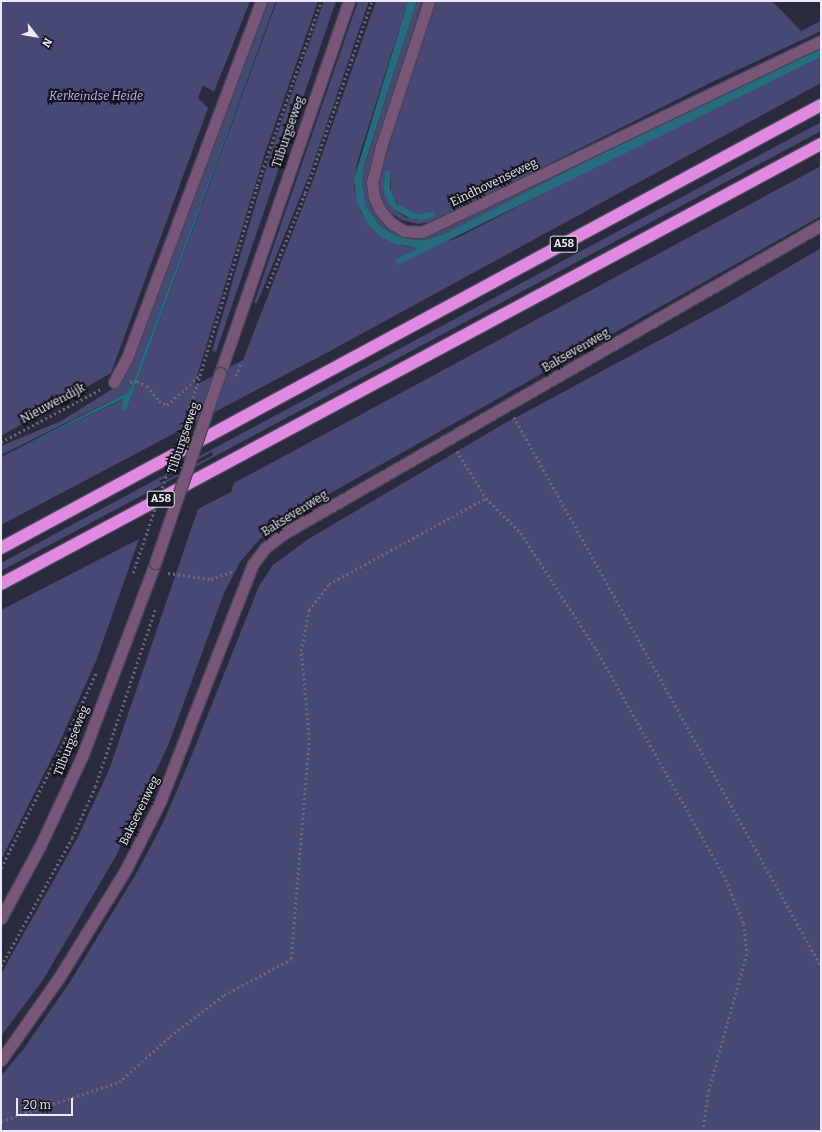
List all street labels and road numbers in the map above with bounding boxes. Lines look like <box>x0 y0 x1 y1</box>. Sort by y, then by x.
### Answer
street label: Tilburgseweg <box>270 94 308 170</box>
street label: Eindhovenseweg <box>448 156 540 210</box>
road number: A58 <box>549 235 579 253</box>
street label: Baksevenweg <box>540 326 612 376</box>
street label: Nieuwendijk <box>18 381 88 427</box>
street label: Tilburgseweg <box>165 400 203 476</box>
street label: Baksevenweg <box>259 488 331 540</box>
road number: A58 <box>146 490 176 508</box>
street label: Tilburgseweg <box>51 704 93 778</box>
street label: Baksevenweg <box>117 774 163 848</box>

